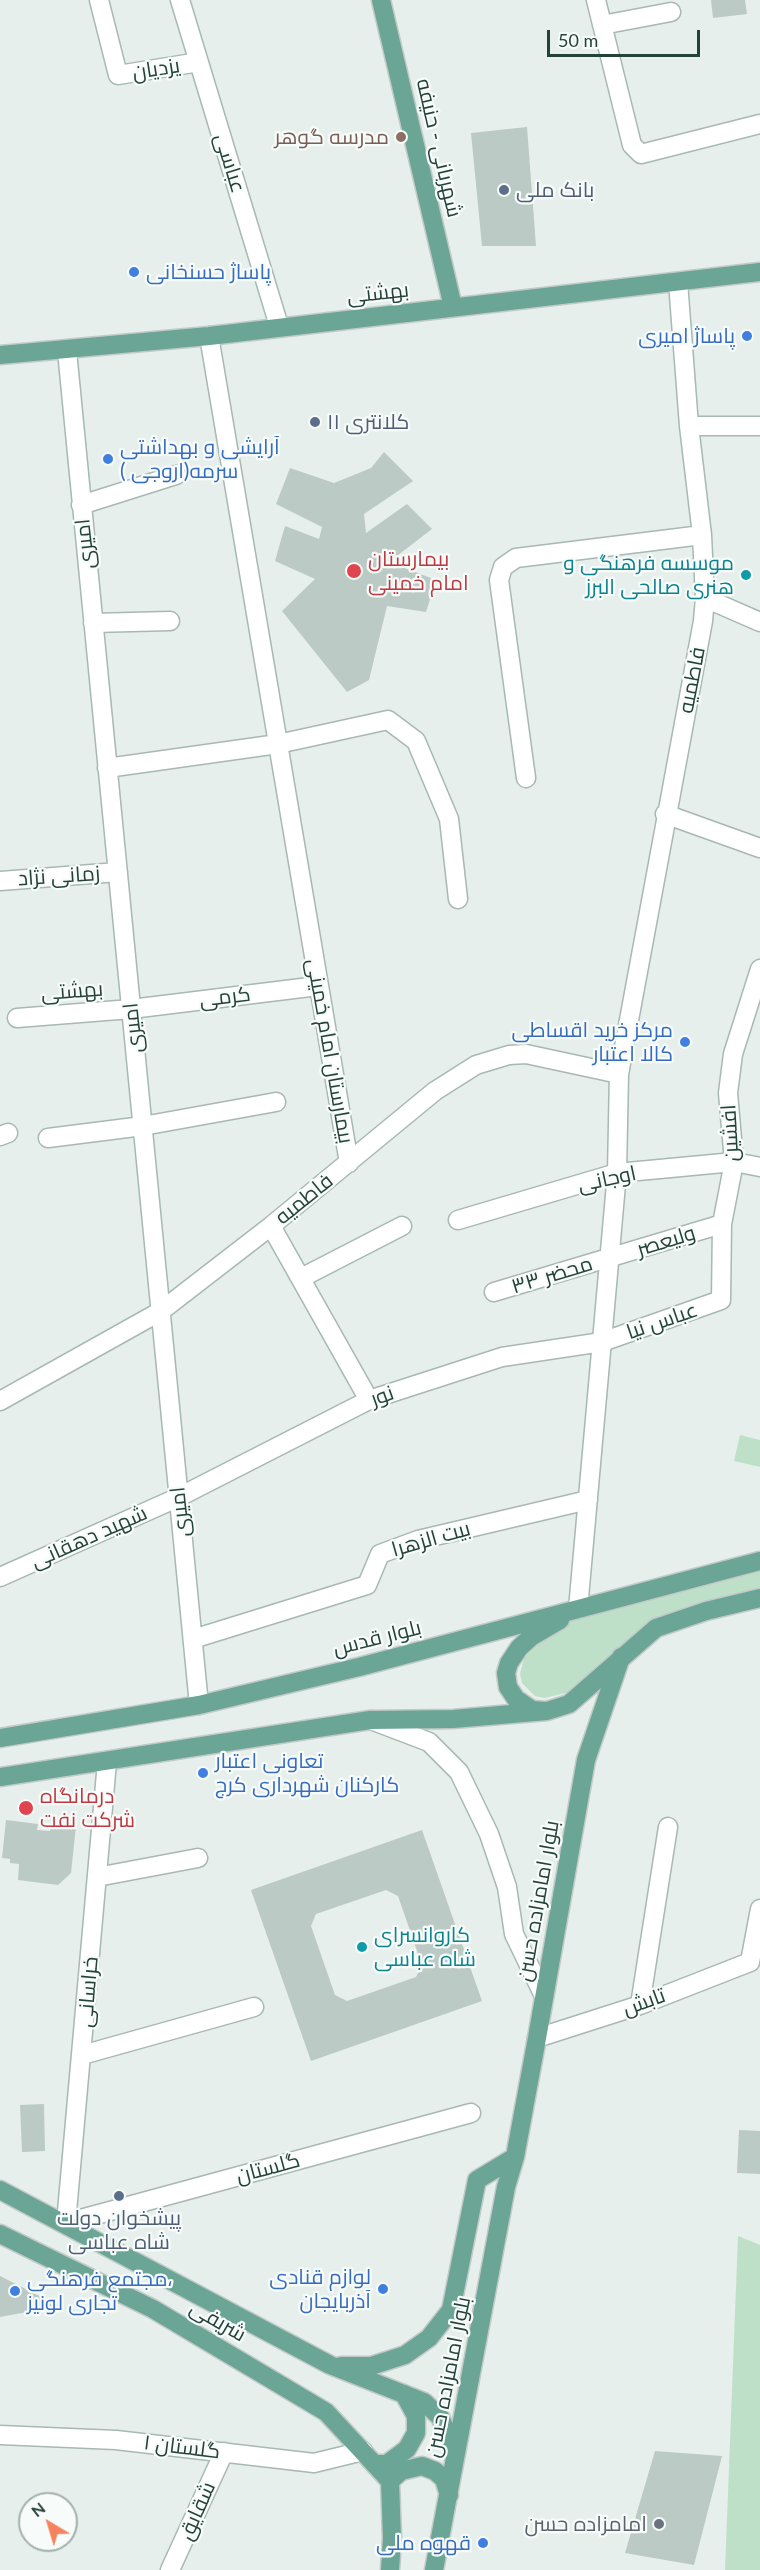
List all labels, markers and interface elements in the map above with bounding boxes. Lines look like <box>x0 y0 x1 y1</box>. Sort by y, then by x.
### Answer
scale bar <box>550 18 703 56</box>
text: 50 m <box>558 29 598 51</box>
street label: یزدیان <box>130 53 182 85</box>
street label: شهربانی - حنیفه <box>411 76 467 220</box>
place label: مدرسه گوهر <box>275 124 389 150</box>
street label: عباسی <box>209 130 251 196</box>
marker: مدرسه گوهر <box>394 130 408 144</box>
place label: بانک ملی <box>516 177 594 203</box>
marker: بانک ملی <box>497 183 511 197</box>
place label: پاساژ حسنخانی <box>146 259 271 285</box>
marker: پاساژ حسنخانی <box>127 265 141 279</box>
street label: بهشتی <box>346 277 410 309</box>
place label: پاساژ امیری <box>638 323 735 349</box>
marker: پاساژ امیری <box>740 329 754 343</box>
place label: کلانتری ۱۱ <box>327 409 409 435</box>
marker: کلانتری ۱۱ <box>308 415 322 429</box>
place label: آرایشی و بهداشتی سرمه(اروجی ) <box>120 434 280 484</box>
marker: آرایشی و بهداشتی سرمه(اروجی ) <box>101 452 115 466</box>
street label: امیری <box>70 518 100 570</box>
place label: بیمارستان امام خمینی <box>368 546 469 596</box>
place label: موسسه فرهنگی و هنری صالحی البرز <box>563 550 734 600</box>
marker: بیمارستان امام خمینی <box>345 562 363 580</box>
marker: موسسه فرهنگی و هنری صالحی البرز <box>739 568 753 582</box>
street label: فاطمیه <box>673 645 711 715</box>
street label: زمانی نژاد <box>17 861 101 891</box>
street label: بیمارستان امام خمینی <box>301 957 359 1145</box>
street label: بهشتی <box>40 976 104 1006</box>
street label: کرمی <box>198 981 252 1013</box>
street label: امیری <box>118 1002 148 1054</box>
place label: مرکز خرید اقساطی کالا اعتبار <box>511 1017 673 1067</box>
marker: مرکز خرید اقساطی کالا اعتبار <box>678 1035 692 1049</box>
street label: افشین <box>716 1104 744 1162</box>
street label: اوجانی <box>575 1161 639 1197</box>
street label: فاطمیه <box>270 1168 338 1230</box>
street label: ولیعصر <box>634 1220 698 1262</box>
street label: محضر ۳۳ <box>508 1251 596 1299</box>
street label: عباس نیا <box>623 1297 701 1345</box>
street label: نور <box>367 1380 397 1412</box>
street label: امیری <box>165 1486 195 1538</box>
street label: شهید دهقانی <box>27 1500 151 1574</box>
street label: بیت الزهرا <box>389 1516 473 1562</box>
street label: بلوار قدس <box>330 1615 424 1661</box>
place label: تعاونی اعتبار کارکنان شهرداری کرج <box>215 1748 399 1798</box>
marker: تعاونی اعتبار کارکنان شهرداری کرج <box>196 1766 210 1780</box>
place label: درمانگاه شرکت نفت <box>40 1783 135 1833</box>
marker: درمانگاه شرکت نفت <box>17 1799 35 1817</box>
street label: بلوار امامزاده حسن <box>511 1818 565 1984</box>
place label: کاروانسرای شاه عباسی <box>374 1922 476 1972</box>
marker: کاروانسرای شاه عباسی <box>355 1940 369 1954</box>
street label: خراسانی <box>72 1955 104 2029</box>
street label: تابش <box>619 1983 669 2021</box>
street label: گلستان <box>233 2147 303 2189</box>
marker: پیشخوان دولت شاه عباسی <box>112 2189 126 2203</box>
place label: پیشخوان دولت شاه عباسی <box>57 2205 181 2255</box>
place label: لوازم قنادی آذربایجان <box>269 2264 371 2314</box>
place label: مجتمع فرهنگی، تجاری لونیز <box>27 2266 172 2316</box>
marker: لوازم قنادی آذربایجان <box>376 2282 390 2296</box>
marker: مجتمع فرهنگی، تجاری لونیز <box>8 2284 22 2298</box>
street label: بلوار امامزاده حسن <box>420 2294 476 2460</box>
street label: شریفی <box>185 2295 251 2347</box>
street label: گلستان ۱ <box>142 2430 222 2464</box>
street label: شقایق <box>173 2478 221 2544</box>
north arrow <box>18 2492 78 2552</box>
text: N <box>27 2498 49 2520</box>
place label: امامزاده حسن <box>524 2511 647 2537</box>
marker: امامزاده حسن <box>652 2517 666 2531</box>
place label: قهوه ملی <box>376 2530 471 2556</box>
marker: قهوه ملی <box>476 2536 490 2550</box>

